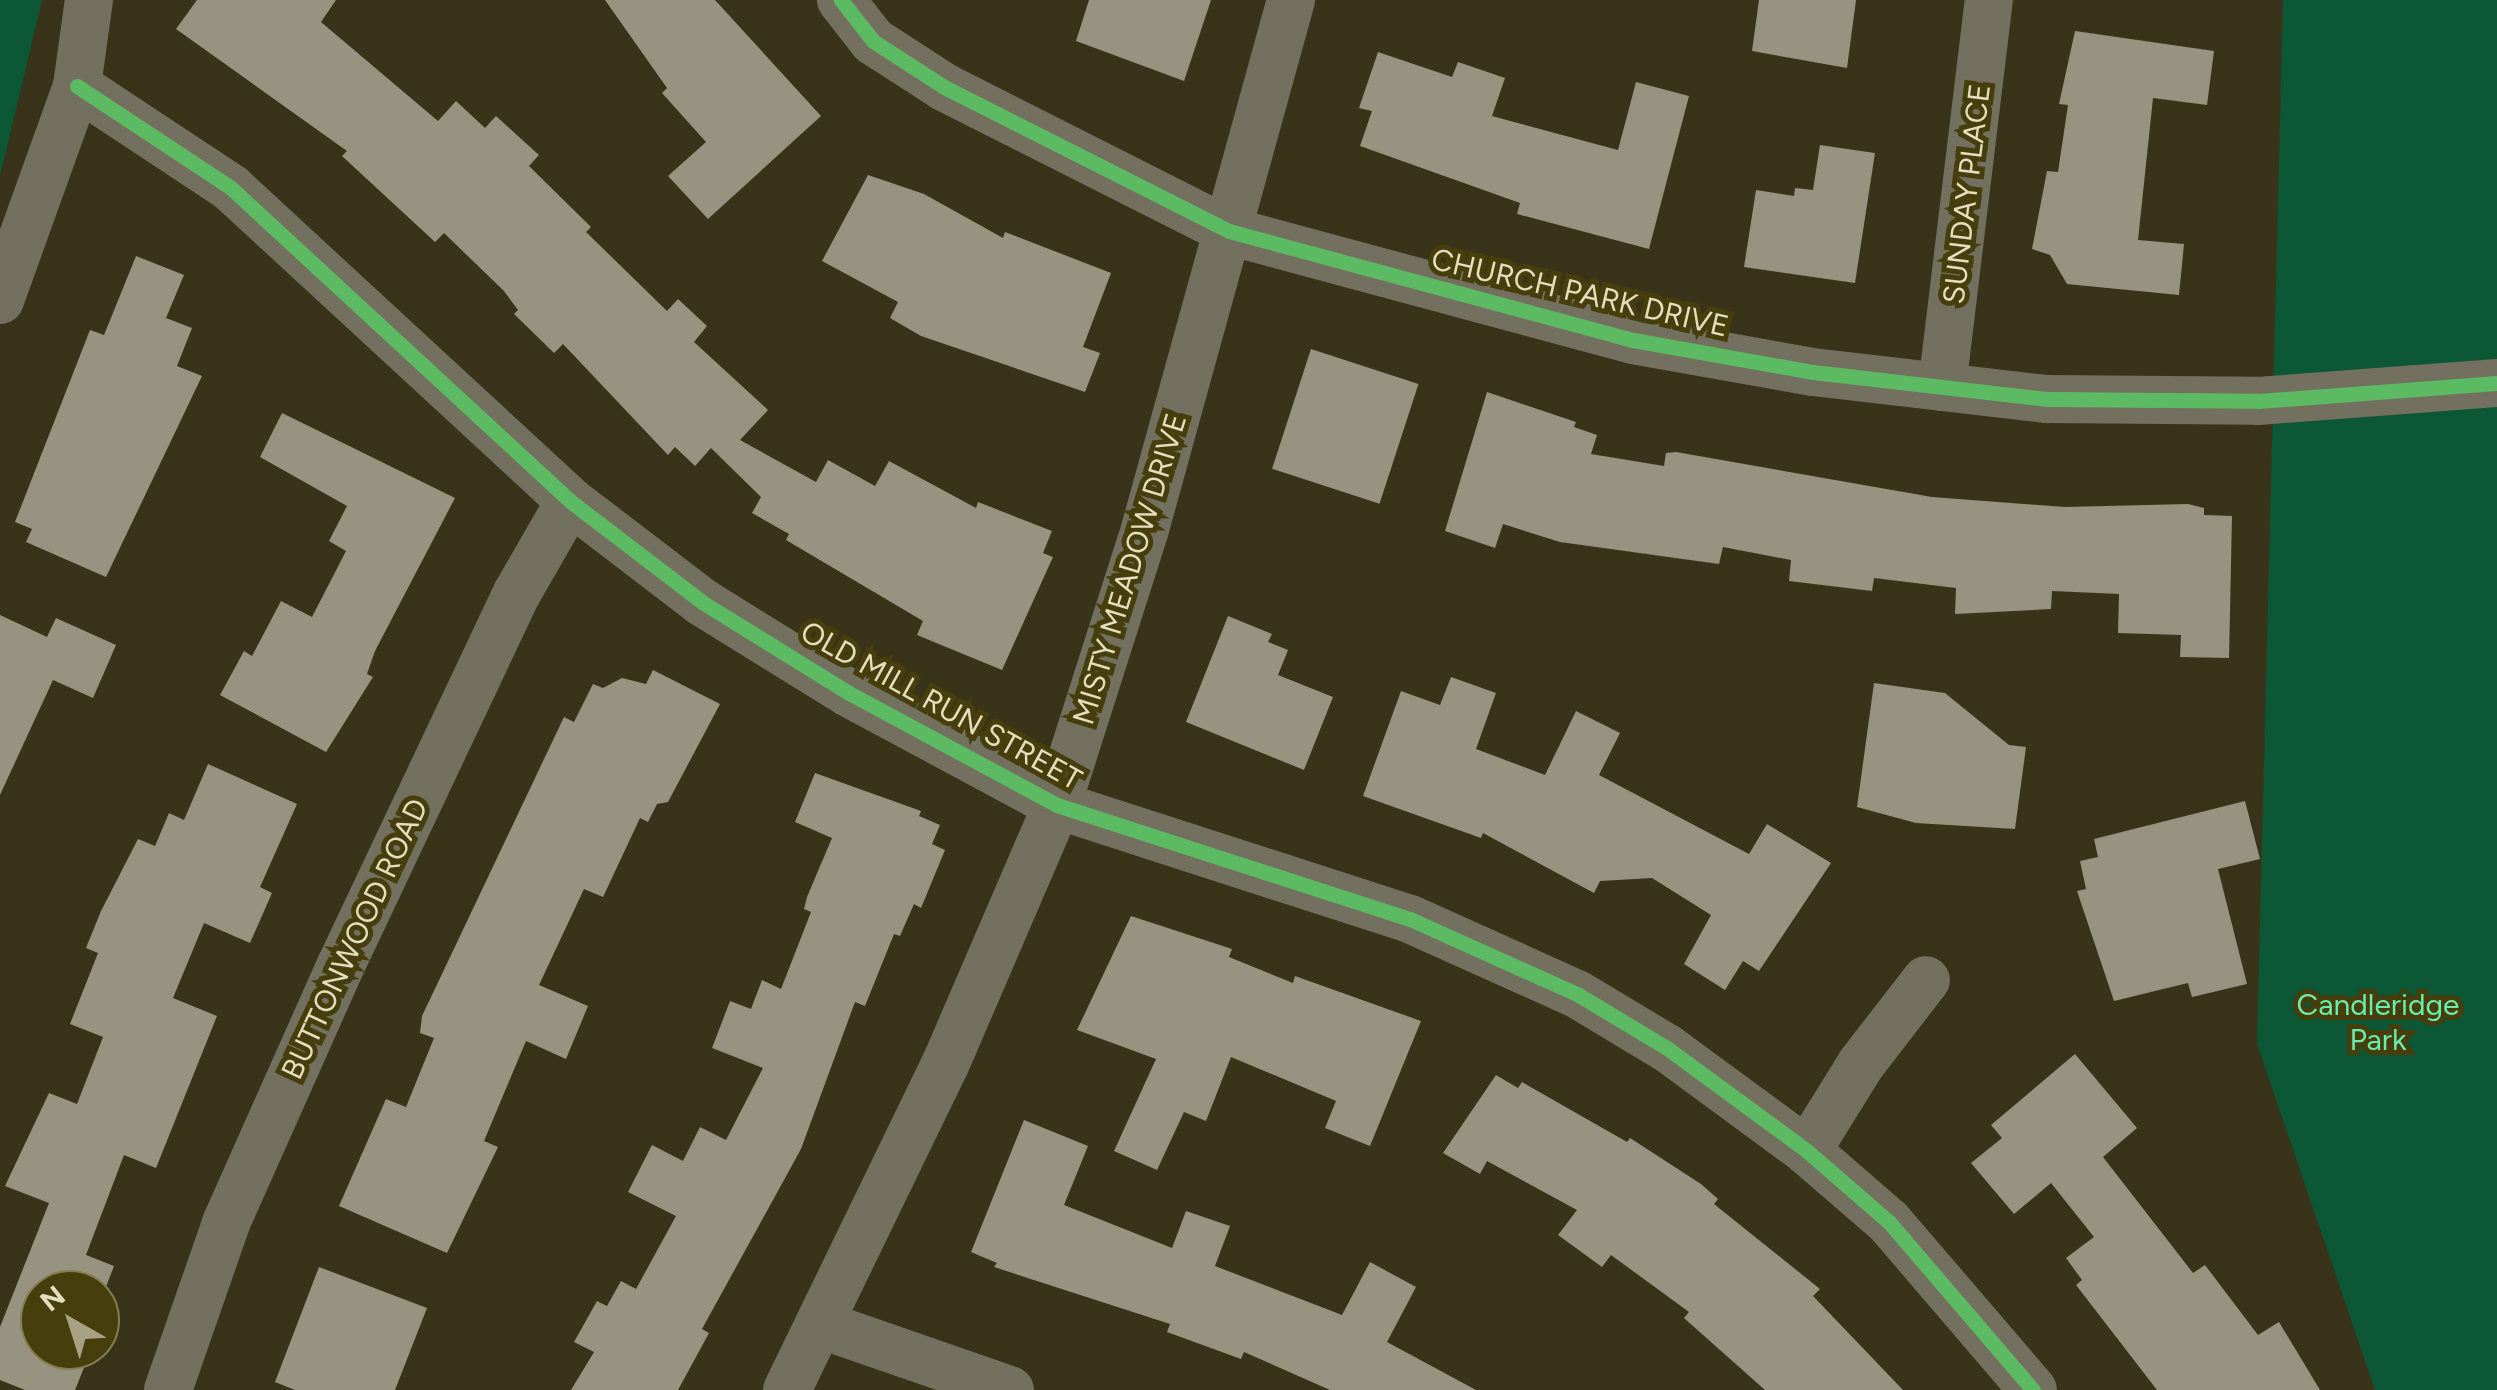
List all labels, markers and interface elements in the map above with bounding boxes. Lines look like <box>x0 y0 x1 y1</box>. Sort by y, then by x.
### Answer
street label: SUNDAY PLACE <box>1936 82 1998 306</box>
street label: CHURCH PARK DRIVE <box>1428 241 1732 345</box>
street label: MISTY MEADOW DRIVE <box>1066 409 1194 729</box>
street label: OLD MILL RUN STREET <box>794 614 1088 798</box>
street label: BUTTONWOOD ROAD <box>274 793 436 1085</box>
park label: Candleridge Park <box>2297 987 2459 1058</box>
north arrow <box>20 1270 120 1370</box>
text: N <box>33 1278 71 1318</box>

